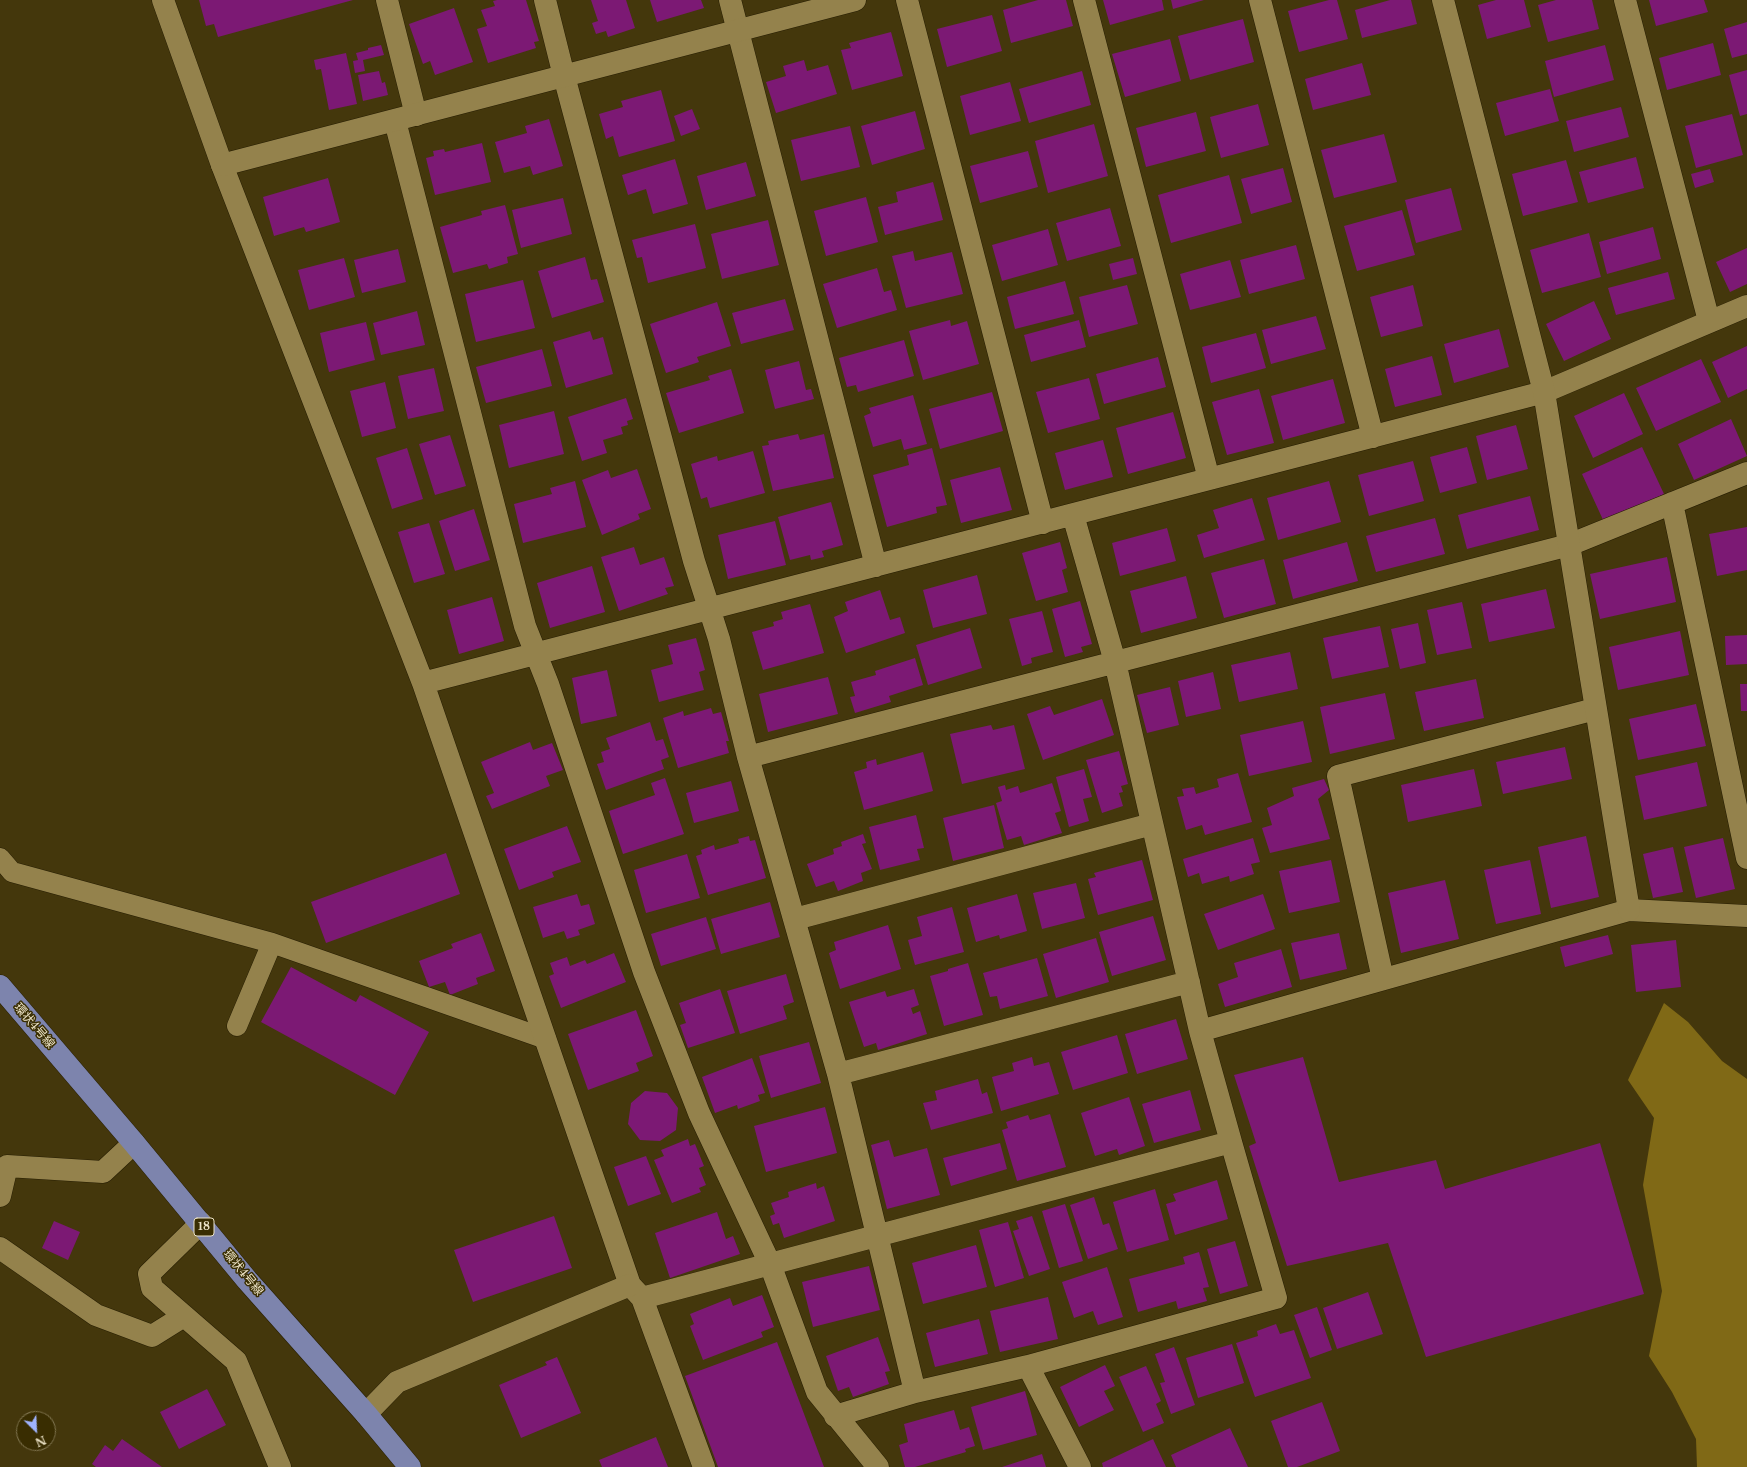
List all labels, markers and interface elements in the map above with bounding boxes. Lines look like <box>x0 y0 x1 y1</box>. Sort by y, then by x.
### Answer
street label: 環状4号線 <box>11 1001 57 1051</box>
road number: 18 <box>194 1218 214 1236</box>
street label: 環状4号線 <box>220 1247 266 1299</box>
north arrow <box>16 1411 56 1451</box>
text: N <box>33 1433 48 1450</box>

